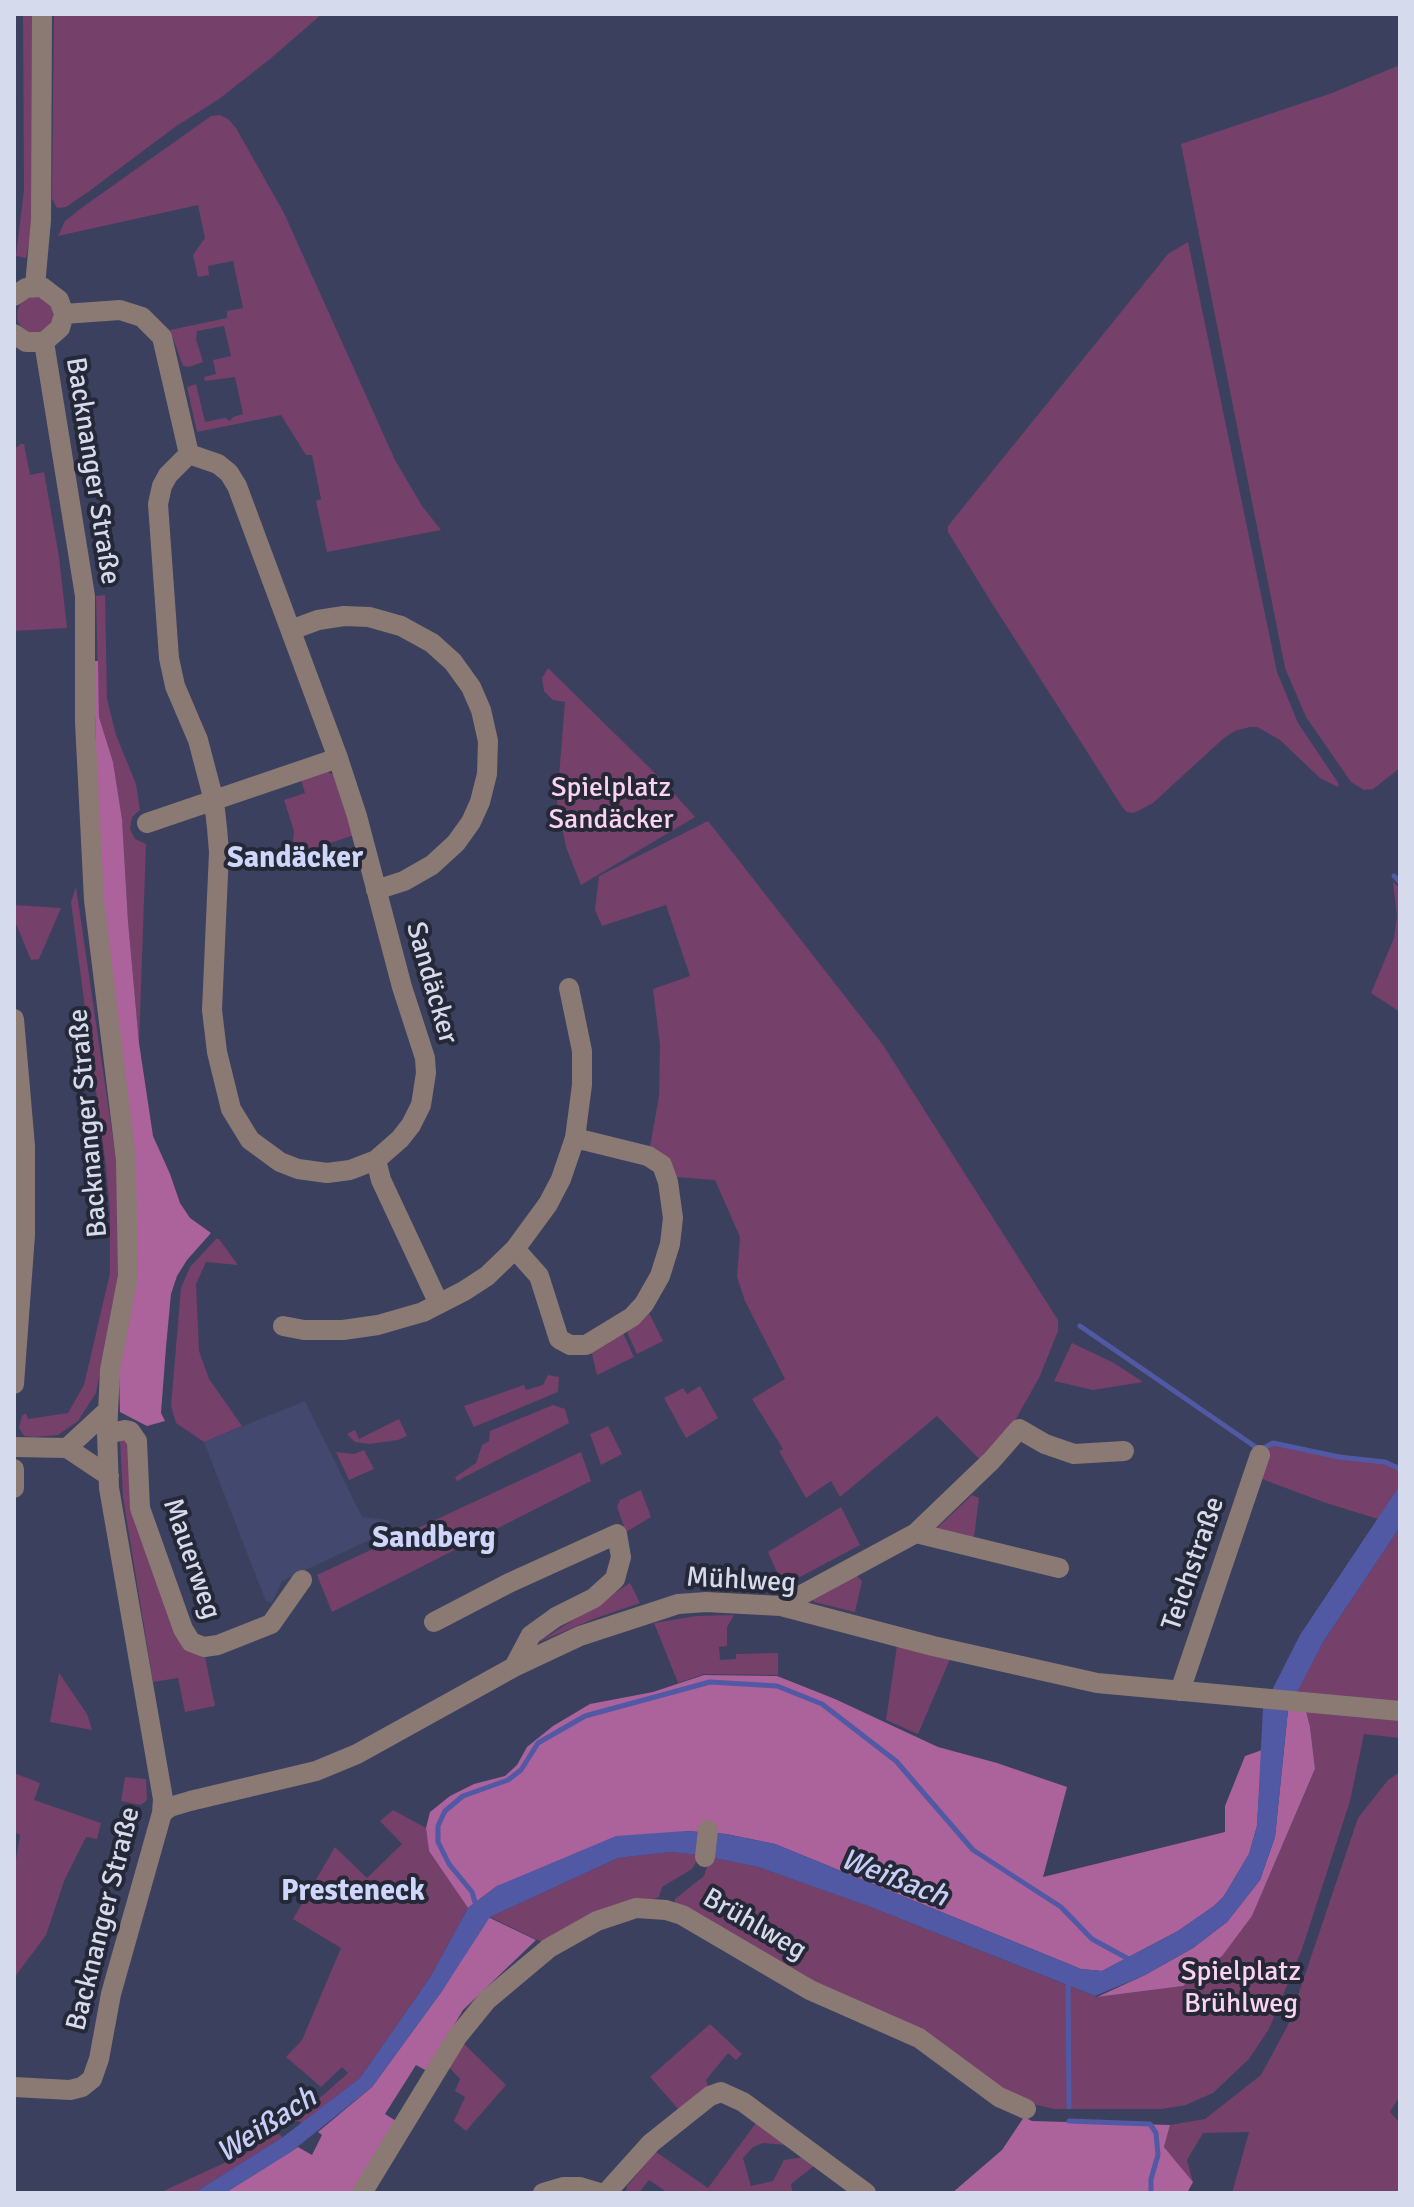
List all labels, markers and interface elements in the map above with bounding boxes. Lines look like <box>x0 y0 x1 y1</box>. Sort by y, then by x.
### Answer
street label: Backnanger Straße <box>57 355 127 587</box>
park label: Spielplatz Sandäcker <box>549 772 673 838</box>
district label: Sandäcker <box>227 841 363 877</box>
street label: Sandäcker <box>398 918 464 1048</box>
street label: Backnanger Straße <box>62 1007 116 1239</box>
street label: Teichstraße <box>1155 1493 1233 1635</box>
street label: Mauerweg <box>155 1494 227 1624</box>
district label: Sandberg <box>372 1521 496 1557</box>
street label: Mühlweg <box>685 1561 797 1601</box>
street label: Backnanger Straße <box>60 1804 148 2034</box>
water label: Weißach <box>835 1842 953 1916</box>
district label: Presteneck <box>281 1874 425 1910</box>
street label: Brühlweg <box>696 1882 812 1968</box>
park label: Spielplatz Brühlweg <box>1181 1956 1301 2022</box>
water label: Weißach <box>210 2080 324 2172</box>

